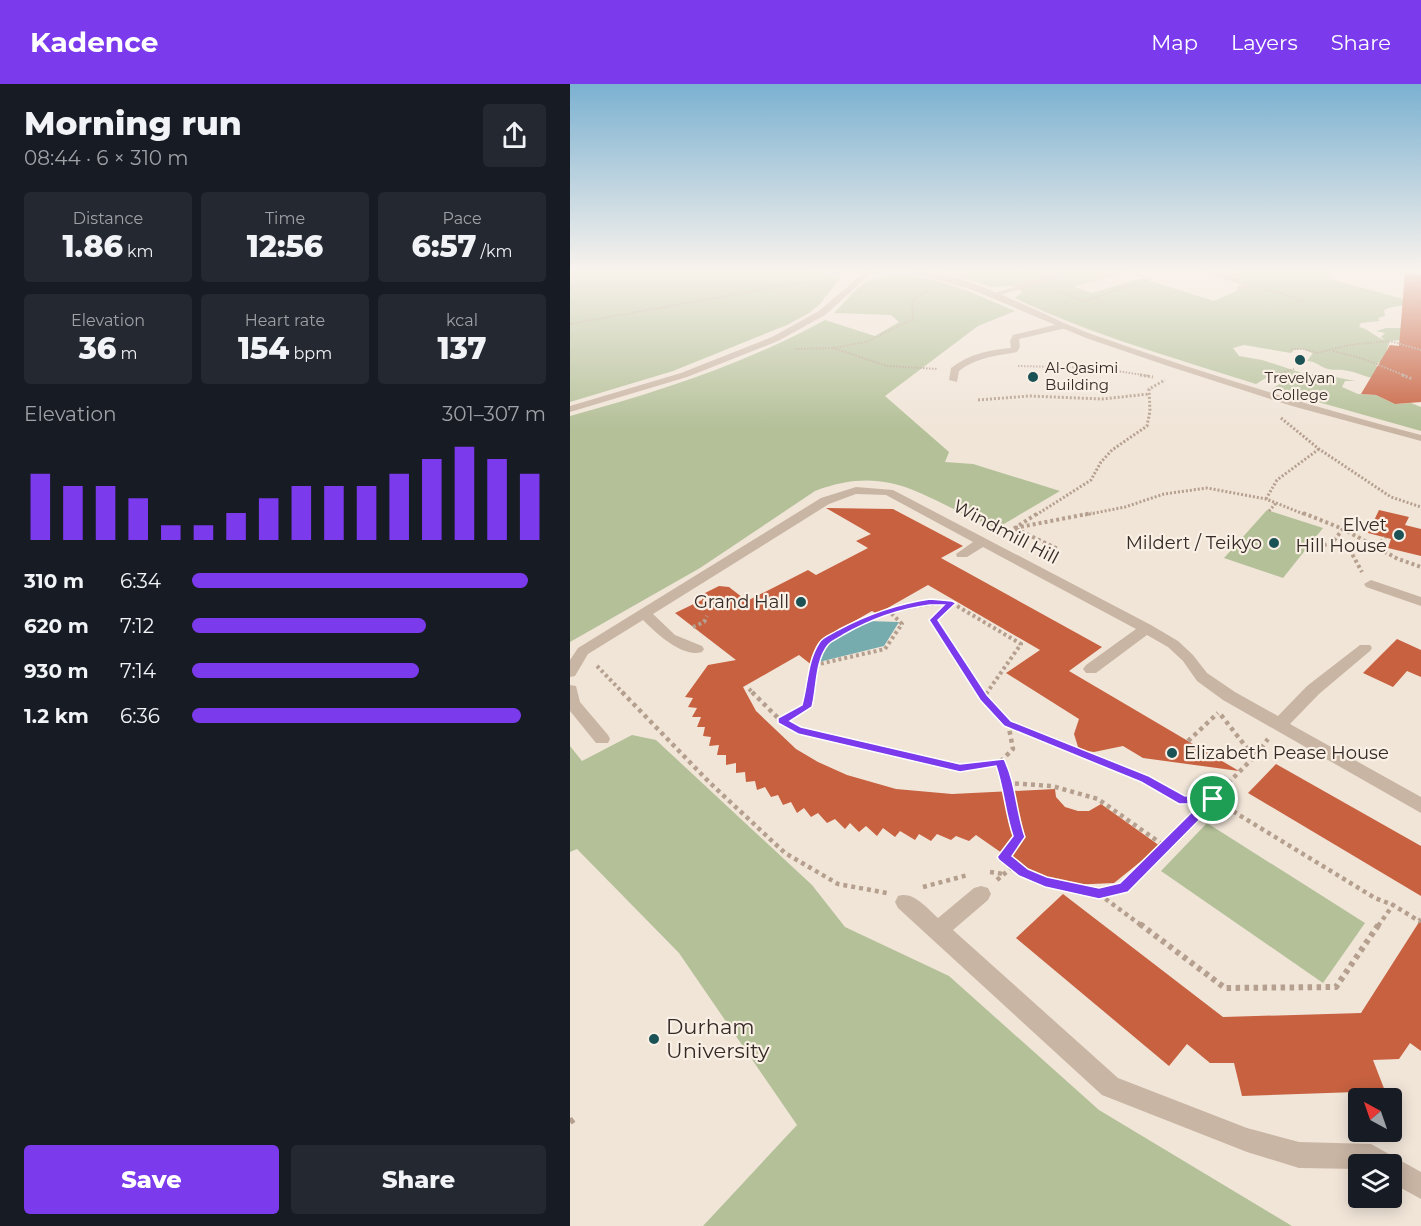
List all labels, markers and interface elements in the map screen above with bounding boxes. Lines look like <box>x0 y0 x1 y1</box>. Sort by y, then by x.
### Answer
text: Kadence <box>30 25 158 59</box>
text: Map <box>1151 30 1198 55</box>
text: Layers <box>1231 30 1298 55</box>
text: Share <box>1331 30 1391 55</box>
text: Morning run <box>24 103 242 143</box>
button: share <box>483 104 546 167</box>
text: 08:44 · 6 × 310 m <box>24 146 189 170</box>
text: Distance <box>73 209 143 228</box>
text: Time <box>265 209 305 228</box>
text: Pace <box>442 209 482 228</box>
text: 1.86 <box>62 228 123 265</box>
text: 12:56 <box>247 228 323 265</box>
text: 6:57 <box>412 228 476 265</box>
text: km <box>123 242 154 261</box>
text: /km <box>476 242 512 261</box>
text: Elevation <box>71 311 145 330</box>
text: Heart rate <box>245 311 325 330</box>
text: kcal <box>446 311 478 330</box>
text: 36 <box>79 330 116 367</box>
text: 154 <box>238 330 289 367</box>
text: 137 <box>438 330 487 367</box>
text: m <box>116 344 137 363</box>
text: bpm <box>289 344 332 363</box>
marker: Trevelyan College <box>1293 353 1307 367</box>
place label: Al-Qasimi Building <box>1045 358 1118 394</box>
place label: Trevelyan College <box>1265 368 1335 404</box>
marker: Al-Qasimi Building <box>1026 370 1040 384</box>
text: Elevation <box>24 402 116 426</box>
text: 301–307 m <box>442 402 546 426</box>
street label: Windmill Hill <box>949 495 1063 569</box>
place label: Elvet Hill House <box>1295 514 1387 557</box>
marker: Elvet Hill House <box>1392 528 1406 542</box>
place label: Mildert / Teikyo <box>1126 532 1262 554</box>
marker: Mildert / Teikyo <box>1267 536 1281 550</box>
text: 310 m <box>24 569 84 593</box>
text: 6:34 <box>120 569 161 593</box>
place label: Grand Hall <box>694 591 789 613</box>
marker: Grand Hall <box>794 595 808 609</box>
text: 620 m <box>24 614 89 638</box>
text: 7:12 <box>120 614 154 638</box>
text: 930 m <box>24 659 89 683</box>
text: 7:14 <box>120 659 156 683</box>
text: 1.2 km <box>24 704 89 728</box>
text: 6:36 <box>120 704 160 728</box>
place label: Elizabeth Pease House <box>1184 742 1389 764</box>
marker: Elizabeth Pease House <box>1165 746 1179 760</box>
pin <box>1187 773 1238 824</box>
icon: arrive <box>1196 782 1229 815</box>
place label: Durham University <box>666 1014 770 1063</box>
marker: Durham University <box>647 1032 661 1046</box>
north arrow <box>1348 1088 1402 1142</box>
map controls <box>1348 1088 1402 1208</box>
button: Save <box>24 1145 279 1214</box>
button: Share <box>291 1145 546 1214</box>
button: layers <box>1348 1154 1402 1208</box>

